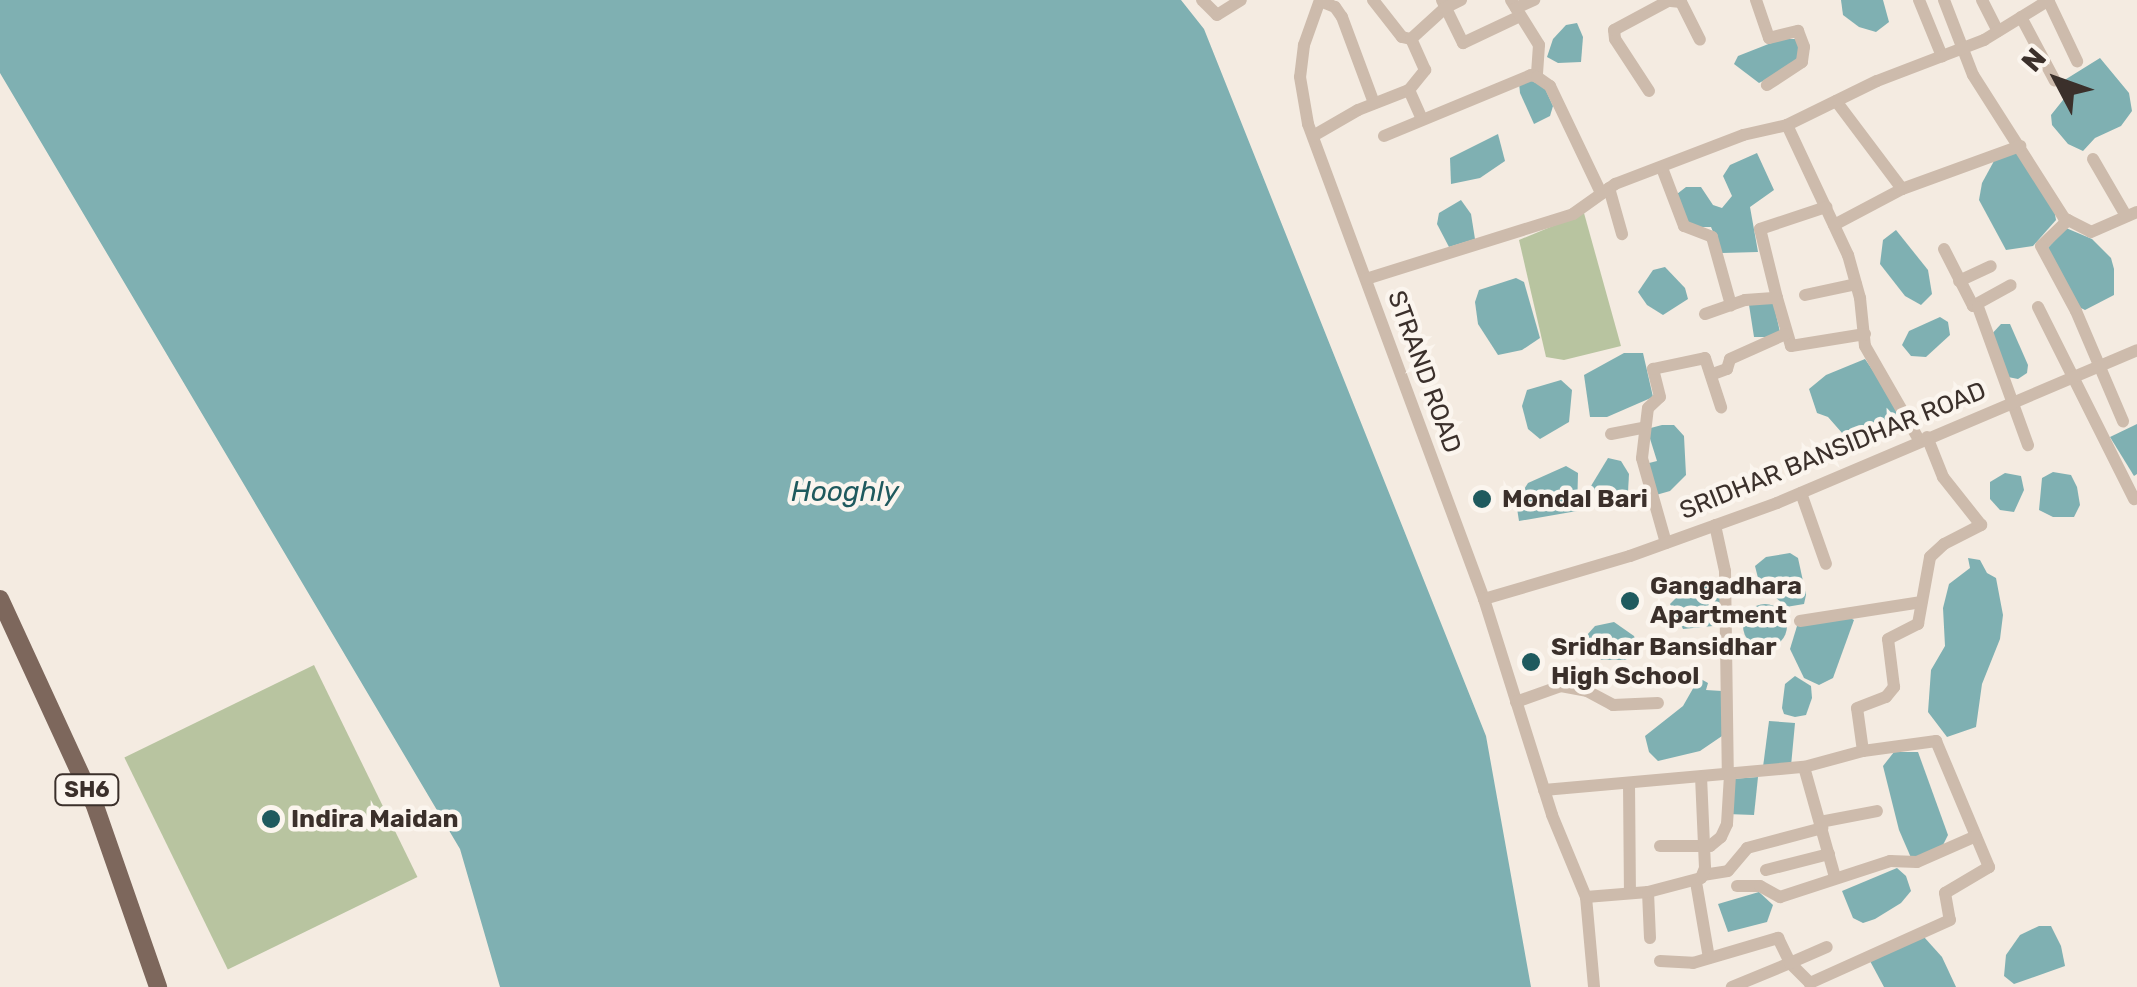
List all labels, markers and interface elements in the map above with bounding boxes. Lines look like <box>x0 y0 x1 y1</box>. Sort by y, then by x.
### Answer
north arrow <box>2007 30 2107 130</box>
text: N <box>2015 42 2053 78</box>
street label: STRAND ROAD <box>1381 287 1467 457</box>
street label: SRIDHAR BANSIDHAR ROAD <box>1676 376 1990 526</box>
water label: Hooghly <box>791 475 899 509</box>
place label: Mondal Bari <box>1502 484 1648 514</box>
marker: Mondal Bari <box>1471 488 1493 510</box>
place label: Gangadhara Apartment <box>1650 572 1802 631</box>
marker: Gangadhara Apartment <box>1619 590 1641 612</box>
place label: Sridhar Bansidhar High School <box>1551 633 1777 692</box>
marker: Sridhar Bansidhar High School <box>1520 651 1542 673</box>
road number: SH6 <box>52 773 122 807</box>
place label: Indira Maidan <box>291 804 459 834</box>
marker: Indira Maidan <box>260 808 282 830</box>

